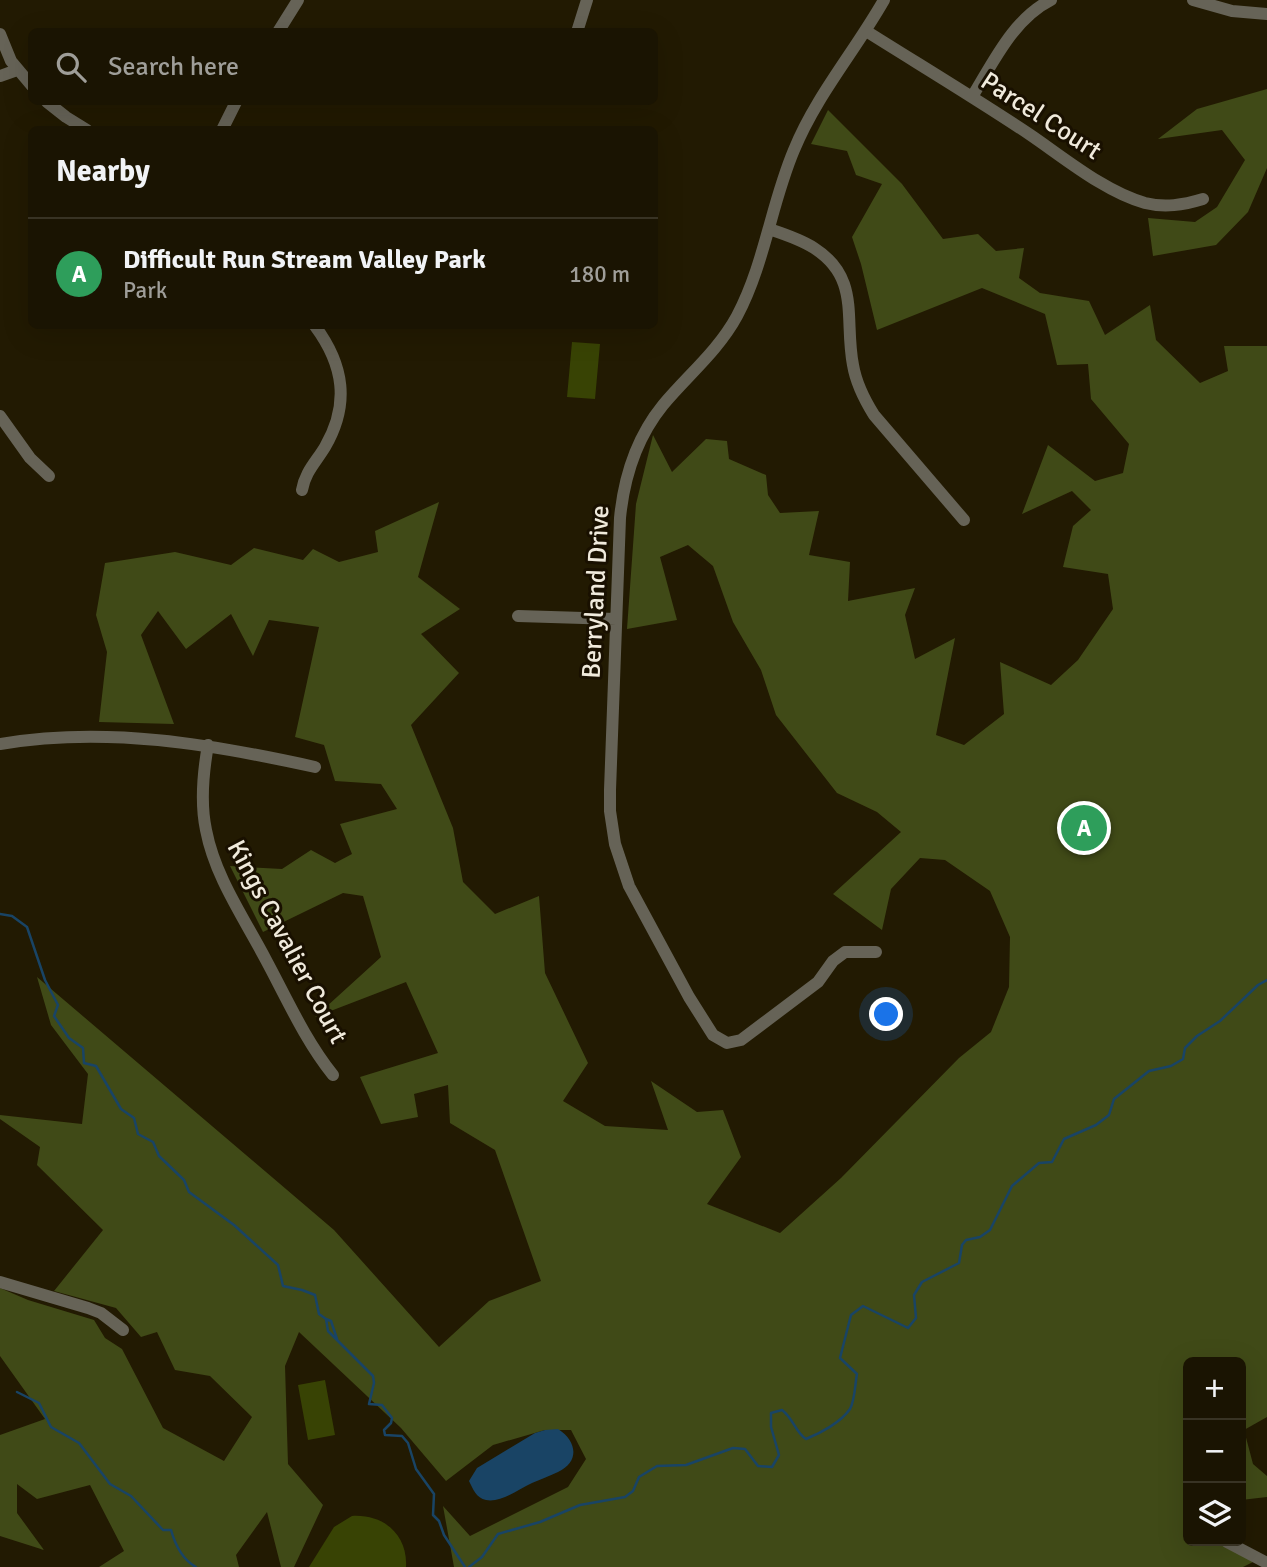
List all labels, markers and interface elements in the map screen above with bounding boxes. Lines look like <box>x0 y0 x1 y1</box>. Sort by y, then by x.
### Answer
search box <box>28 28 658 105</box>
icon: search <box>52 48 90 86</box>
text: Search here <box>108 51 239 83</box>
street label: Parcel Court <box>975 65 1107 167</box>
text: Nearby <box>56 153 150 190</box>
text: Difficult Run Stream Valley Park <box>123 244 486 276</box>
text: A <box>72 260 86 289</box>
text: 180 m <box>569 260 630 289</box>
text: Park <box>123 276 167 305</box>
street label: Berryland Drive <box>575 505 617 679</box>
pin: A <box>1061 802 1107 854</box>
street label: Kings Cavalier Court <box>220 835 354 1049</box>
your location <box>869 997 903 1031</box>
map controls <box>1183 1357 1246 1546</box>
button: + <box>1183 1357 1246 1420</box>
button: − <box>1183 1420 1246 1483</box>
button: layers <box>1183 1483 1246 1546</box>

